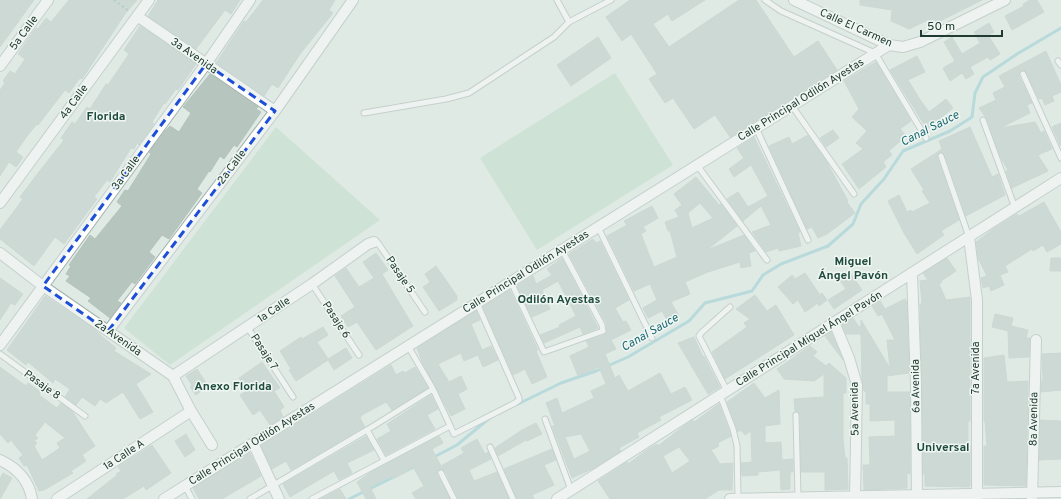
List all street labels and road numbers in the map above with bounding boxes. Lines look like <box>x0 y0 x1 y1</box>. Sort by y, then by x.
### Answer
street label: Calle El Carmen <box>817 6 895 50</box>
street label: 5a Calle <box>7 13 41 53</box>
street label: 3a Avenida <box>168 35 220 77</box>
street label: Calle Principal Odilón Ayestas <box>735 55 867 145</box>
street label: 4a Calle <box>57 82 91 122</box>
street label: 2a Calle <box>214 147 250 187</box>
street label: 3a Calle <box>109 153 143 193</box>
street label: Calle Principal Odilón Ayestas <box>460 228 592 316</box>
street label: Pasaje 5 <box>383 254 418 296</box>
street label: Calle Principal Miguel Ángel Pavón <box>733 287 885 390</box>
street label: 1a Calle <box>255 294 293 326</box>
street label: Pasaje 6 <box>319 299 353 341</box>
street label: 2a Avenida <box>92 317 144 359</box>
street label: Pasaje 7 <box>247 331 281 373</box>
street label: 7a Avenida <box>969 341 983 394</box>
street label: 6a Avenida <box>909 359 923 413</box>
street label: Pasaje 8 <box>21 367 63 403</box>
street label: 5a Avenida <box>848 382 862 436</box>
street label: 8a Avenida <box>1027 392 1041 446</box>
street label: Calle Principal Odilón Ayestas <box>186 399 318 489</box>
street label: 1a Calle A <box>101 437 147 473</box>

